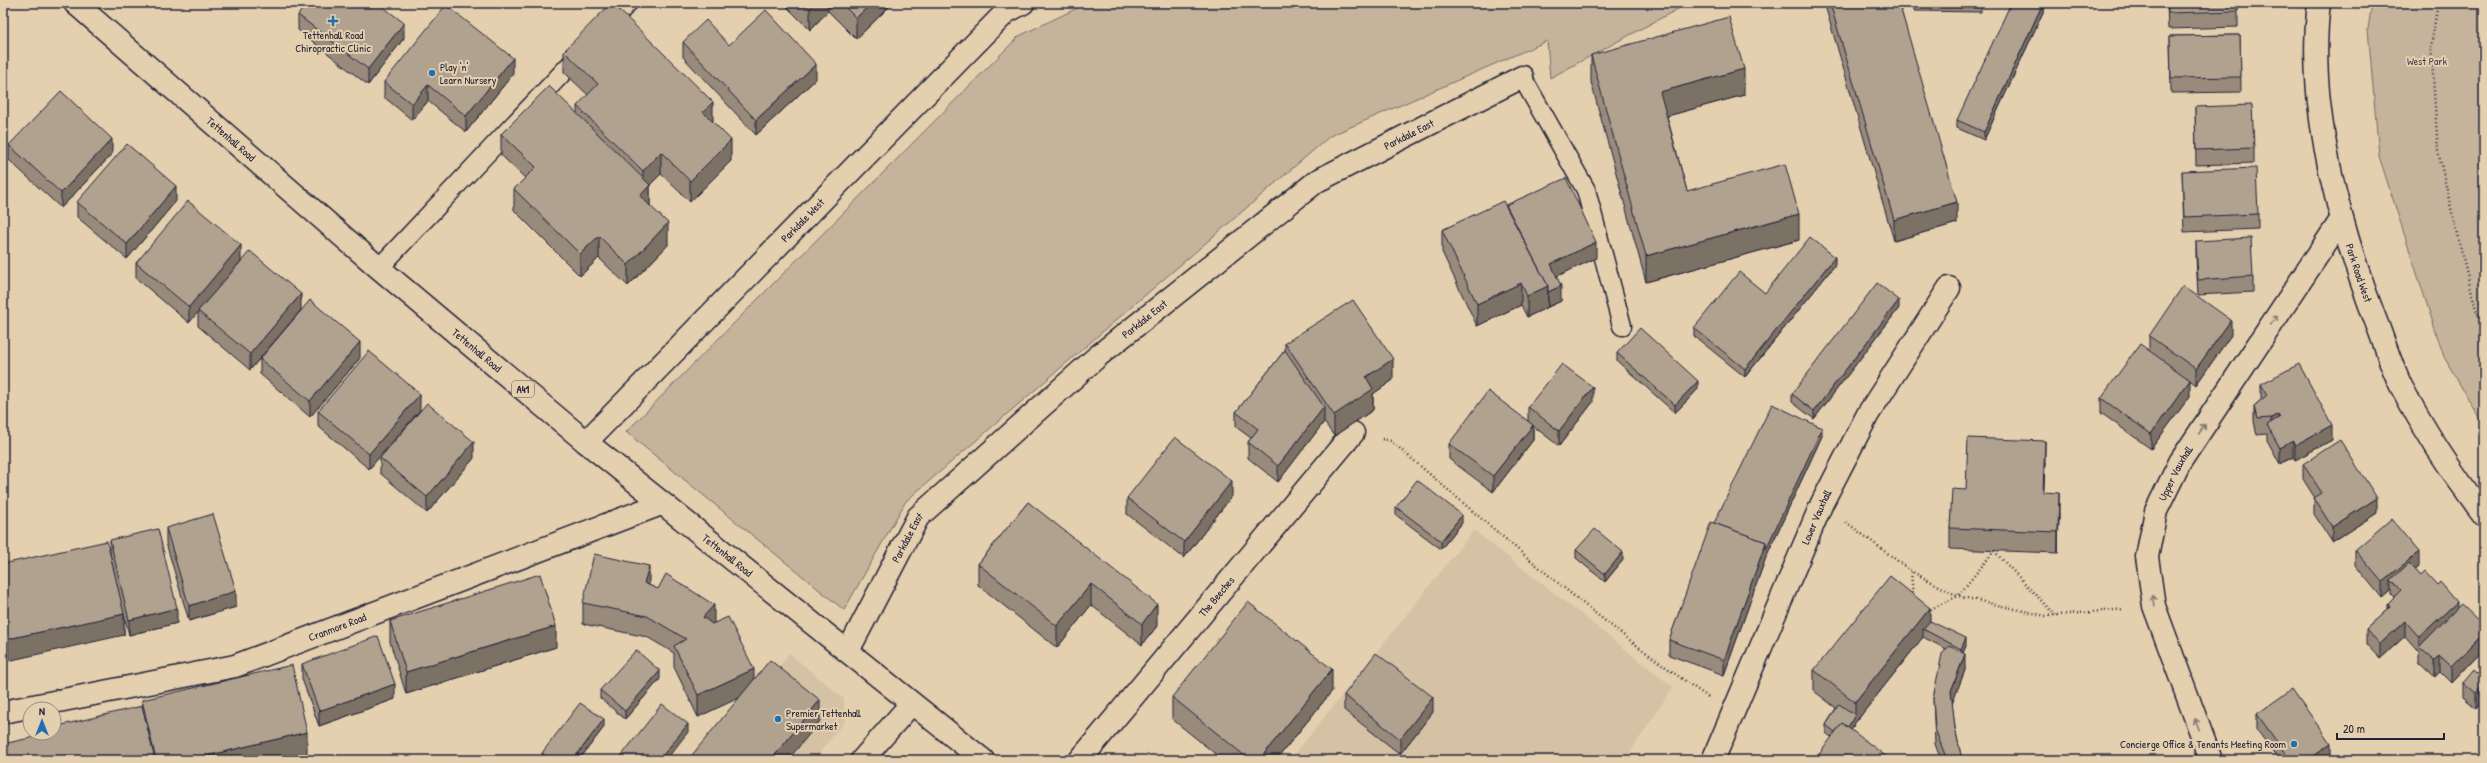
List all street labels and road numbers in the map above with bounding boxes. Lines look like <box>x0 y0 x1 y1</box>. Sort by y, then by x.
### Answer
street label: Tettenhall Road <box>204 114 259 165</box>
street label: Parkdale East <box>1382 116 1436 153</box>
street label: Parkdale West <box>778 195 827 245</box>
street label: Park Road West <box>2343 242 2375 304</box>
street label: Parkdale East <box>1119 296 1170 341</box>
street label: Tettenhall Road <box>449 325 505 376</box>
road number: A41 <box>512 381 534 397</box>
street label: Upper Vauxhall <box>2155 443 2196 503</box>
street label: Lower Vauxhall <box>1798 487 1835 547</box>
street label: Parkdale East <box>889 509 926 565</box>
street label: Tettenhall Road <box>699 531 756 580</box>
street label: The Beeches <box>1196 573 1237 620</box>
street label: Cranmore Road <box>306 610 369 644</box>

